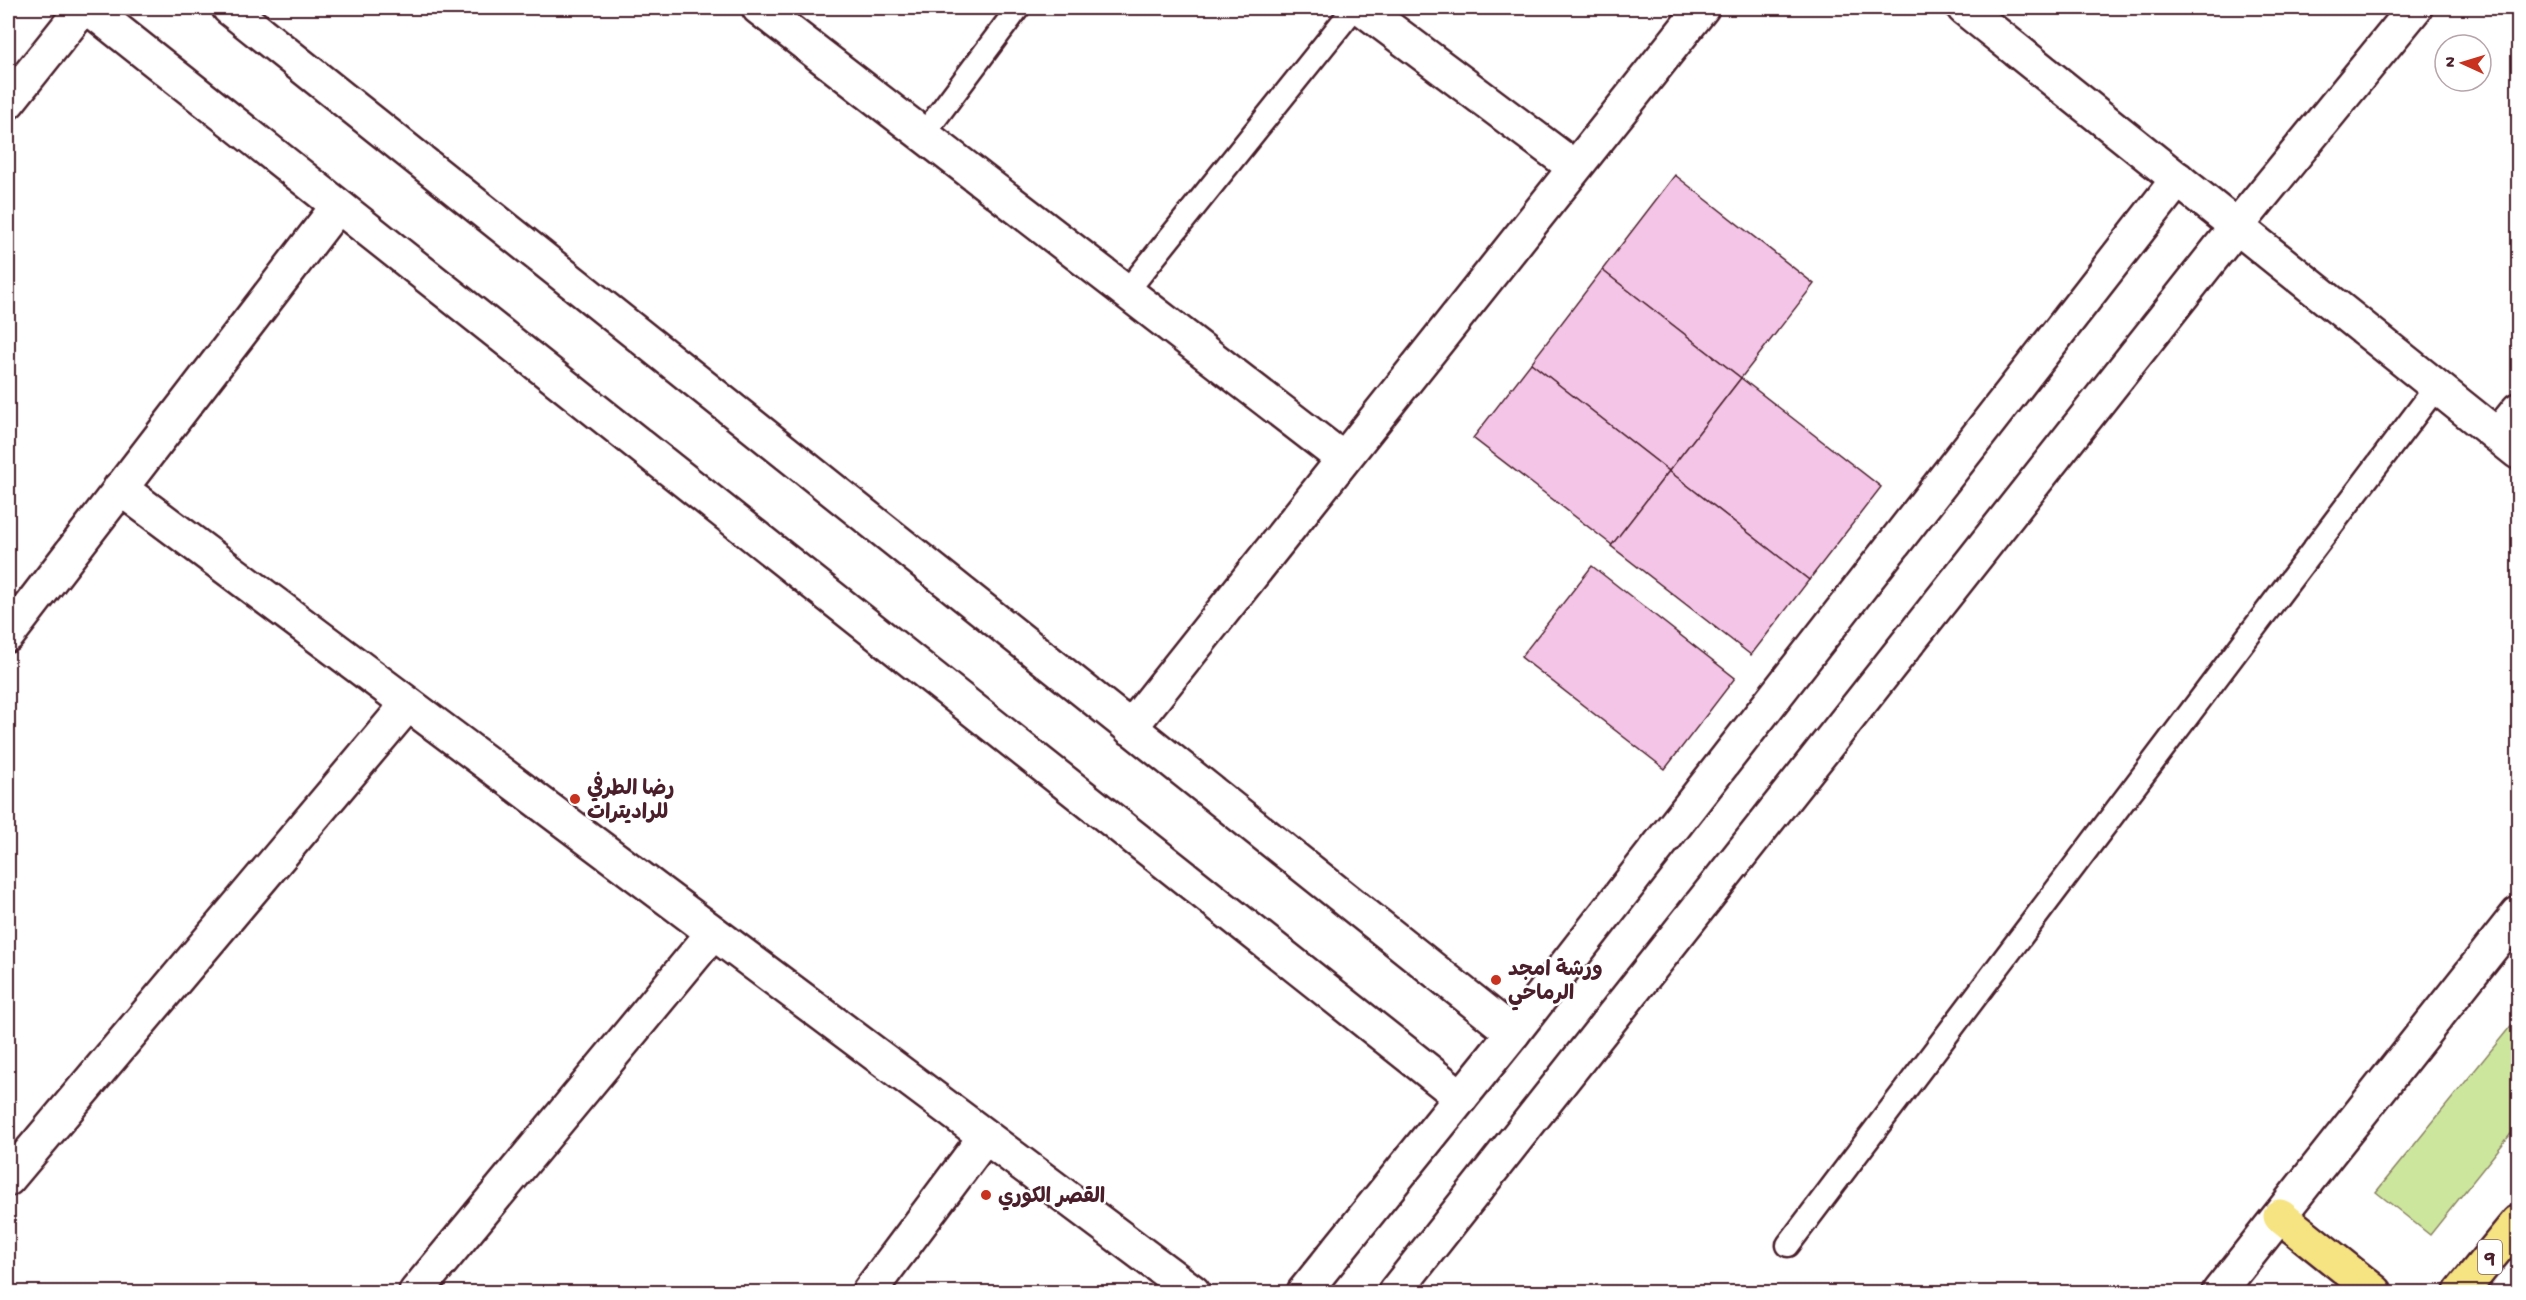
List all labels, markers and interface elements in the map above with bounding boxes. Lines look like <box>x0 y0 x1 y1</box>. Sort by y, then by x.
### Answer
north arrow <box>2433 33 2493 93</box>
text: N <box>2442 56 2461 68</box>
place label: رضا الطرفي للراديترات <box>587 771 674 827</box>
marker: رضا الطرفي للراديترات <box>568 792 582 806</box>
place label: ورشة امجد الرماحي <box>1508 958 1603 1011</box>
marker: ورشة امجد الرماحي <box>1489 973 1503 987</box>
place label: القصر الكوري <box>998 1186 1105 1211</box>
marker: القصر الكوري <box>979 1188 993 1202</box>
road number: 9 <box>2478 1240 2502 1274</box>

